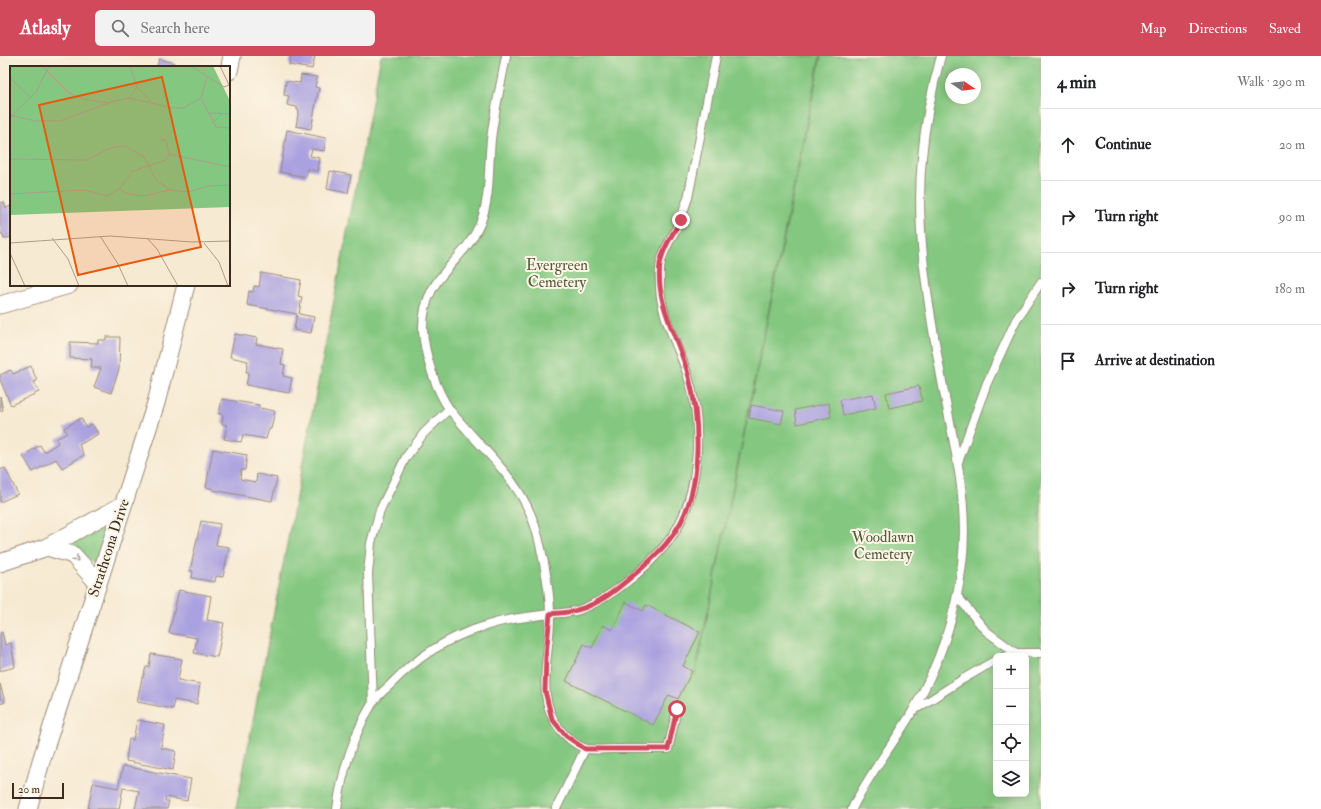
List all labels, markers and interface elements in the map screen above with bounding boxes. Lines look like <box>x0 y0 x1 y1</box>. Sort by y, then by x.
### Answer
search box <box>95 10 375 46</box>
text: Atlasly <box>20 16 71 40</box>
icon: search <box>109 17 131 39</box>
text: Search here <box>141 19 210 38</box>
text: Map <box>1140 20 1166 37</box>
text: Directions <box>1188 20 1247 37</box>
text: Saved <box>1269 20 1301 37</box>
inset map <box>10 66 230 286</box>
north arrow <box>945 68 981 104</box>
text: 4 min <box>1057 72 1096 93</box>
text: Walk · 290 m <box>1237 74 1305 90</box>
icon: ahead <box>1057 134 1079 156</box>
text: Continue <box>1095 135 1151 154</box>
text: 20 m <box>1279 137 1305 153</box>
icon: right <box>1057 206 1079 228</box>
text: Turn right <box>1095 207 1158 226</box>
text: 90 m <box>1279 209 1305 225</box>
route end <box>672 211 690 229</box>
park label: Evergreen Cemetery <box>526 256 588 292</box>
icon: right <box>1057 278 1079 300</box>
text: Turn right <box>1095 279 1158 298</box>
text: 180 m <box>1275 281 1305 297</box>
icon: arrive <box>1057 350 1079 372</box>
text: Arrive at destination <box>1095 351 1215 370</box>
street label: Strathcona Drive <box>84 496 134 600</box>
park label: Woodlawn Cemetery <box>851 528 915 564</box>
one-way arrow <box>71 554 79 561</box>
map controls <box>993 653 1029 797</box>
button: + <box>993 653 1029 689</box>
button: − <box>993 689 1029 725</box>
route start <box>668 700 686 718</box>
button: locate <box>993 725 1029 761</box>
button: layers <box>993 761 1029 797</box>
scale bar <box>12 781 64 800</box>
text: 20 m <box>18 783 40 796</box>

